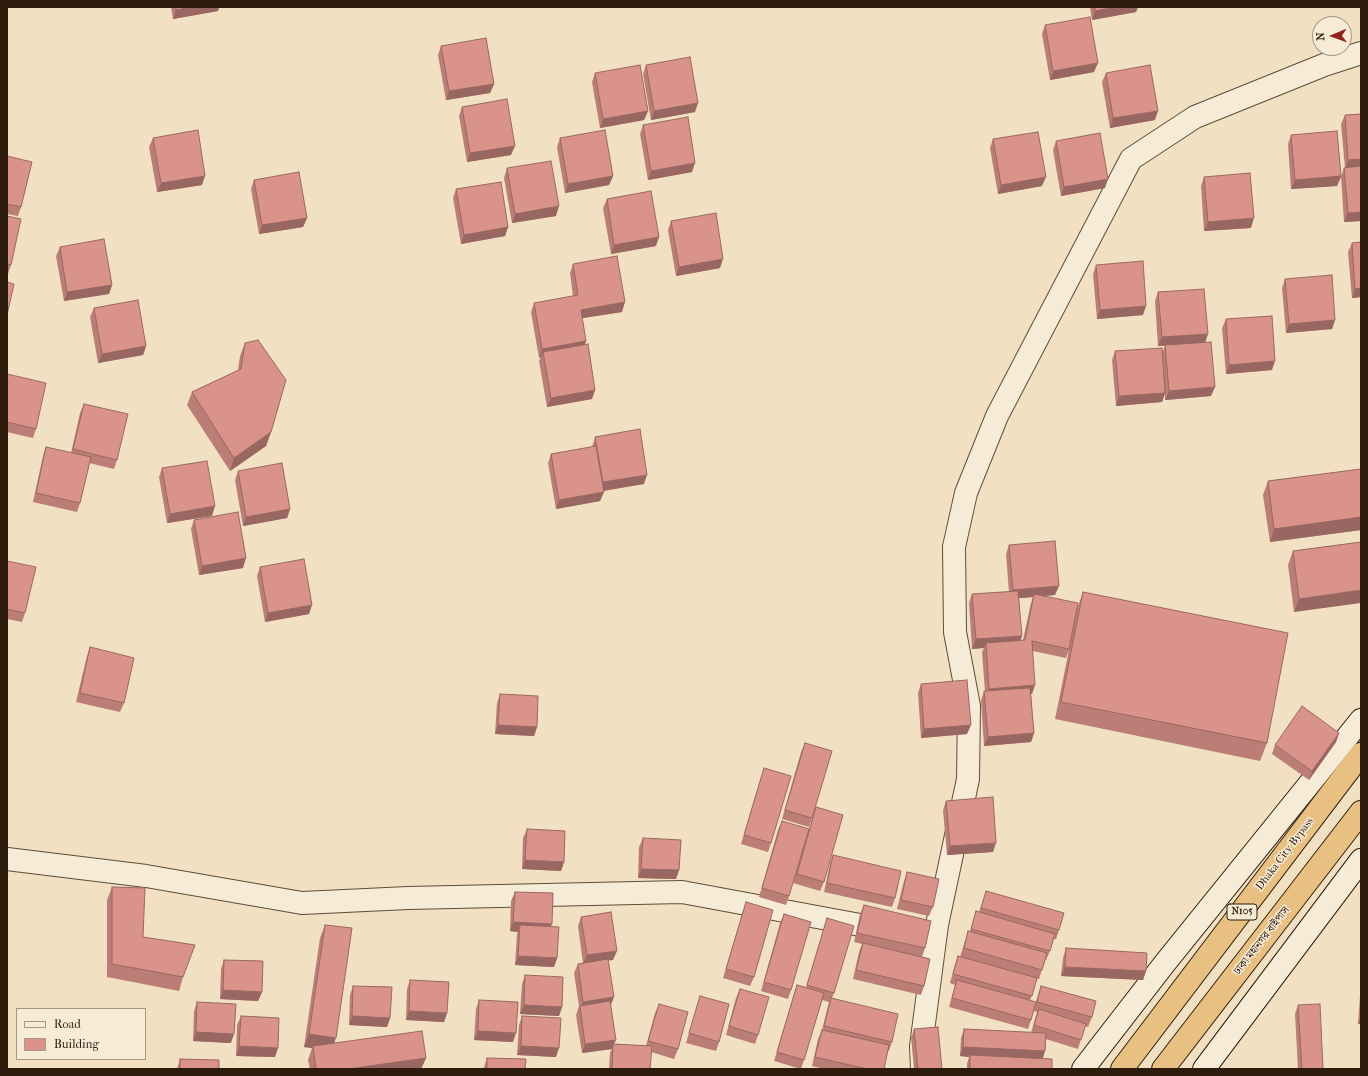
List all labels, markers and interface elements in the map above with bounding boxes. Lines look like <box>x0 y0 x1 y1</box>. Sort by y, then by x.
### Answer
north arrow <box>1312 16 1352 56</box>
text: N <box>1314 32 1327 41</box>
street label: Dhaka City Bypass <box>1253 815 1317 893</box>
road number: N105 <box>1227 904 1257 920</box>
street label: ঢাকা মহানগর বাইপাস <box>1231 904 1293 978</box>
legend <box>16 1008 146 1060</box>
text: Road <box>54 1017 81 1031</box>
text: Building <box>54 1037 99 1051</box>

